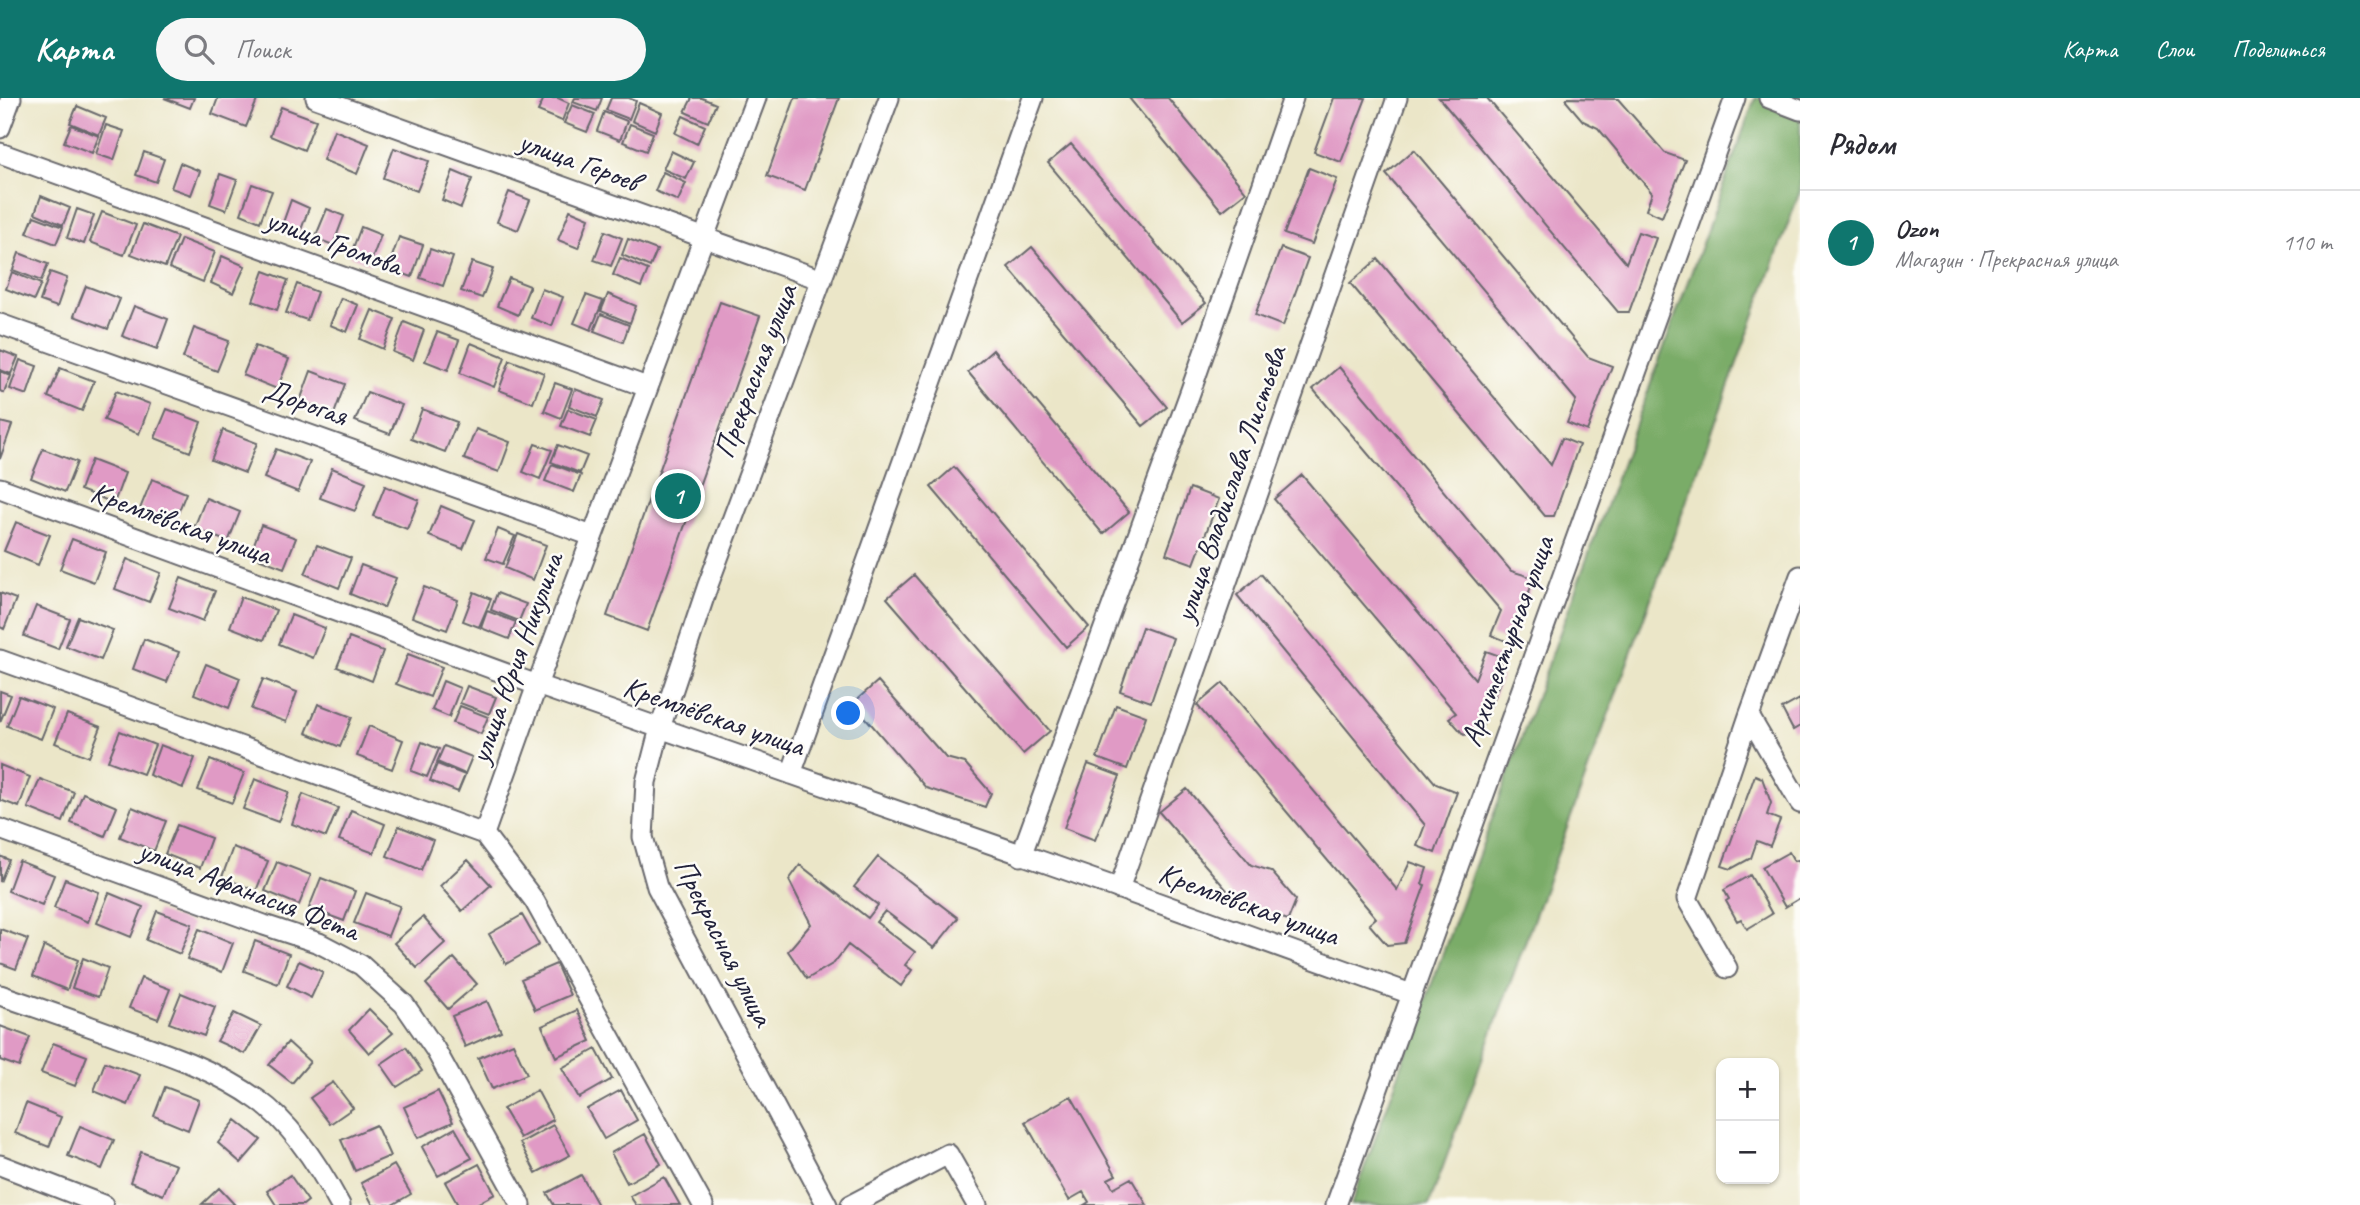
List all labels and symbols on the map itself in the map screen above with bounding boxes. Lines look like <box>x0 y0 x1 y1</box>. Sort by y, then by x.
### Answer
street label: улица Героев <box>512 121 651 203</box>
street label: улица Громова <box>259 199 410 285</box>
street label: Прекрасная улица <box>705 277 806 463</box>
street label: улица Владислава Листьева <box>1164 339 1296 629</box>
street label: Дорогая <box>259 369 354 435</box>
pin: 1 <box>655 470 701 522</box>
street label: Кремлёвская улица <box>86 473 278 574</box>
street label: Архитектурная улица <box>1451 529 1563 751</box>
street label: улица Юрия Никулина <box>460 545 573 770</box>
street label: Кремлёвская улица <box>619 667 811 765</box>
your location <box>831 696 865 730</box>
street label: улица Афанасия Фета <box>132 830 367 950</box>
street label: Прекрасная улица <box>666 852 783 1034</box>
street label: Кремлёвская улица <box>1154 854 1346 955</box>

